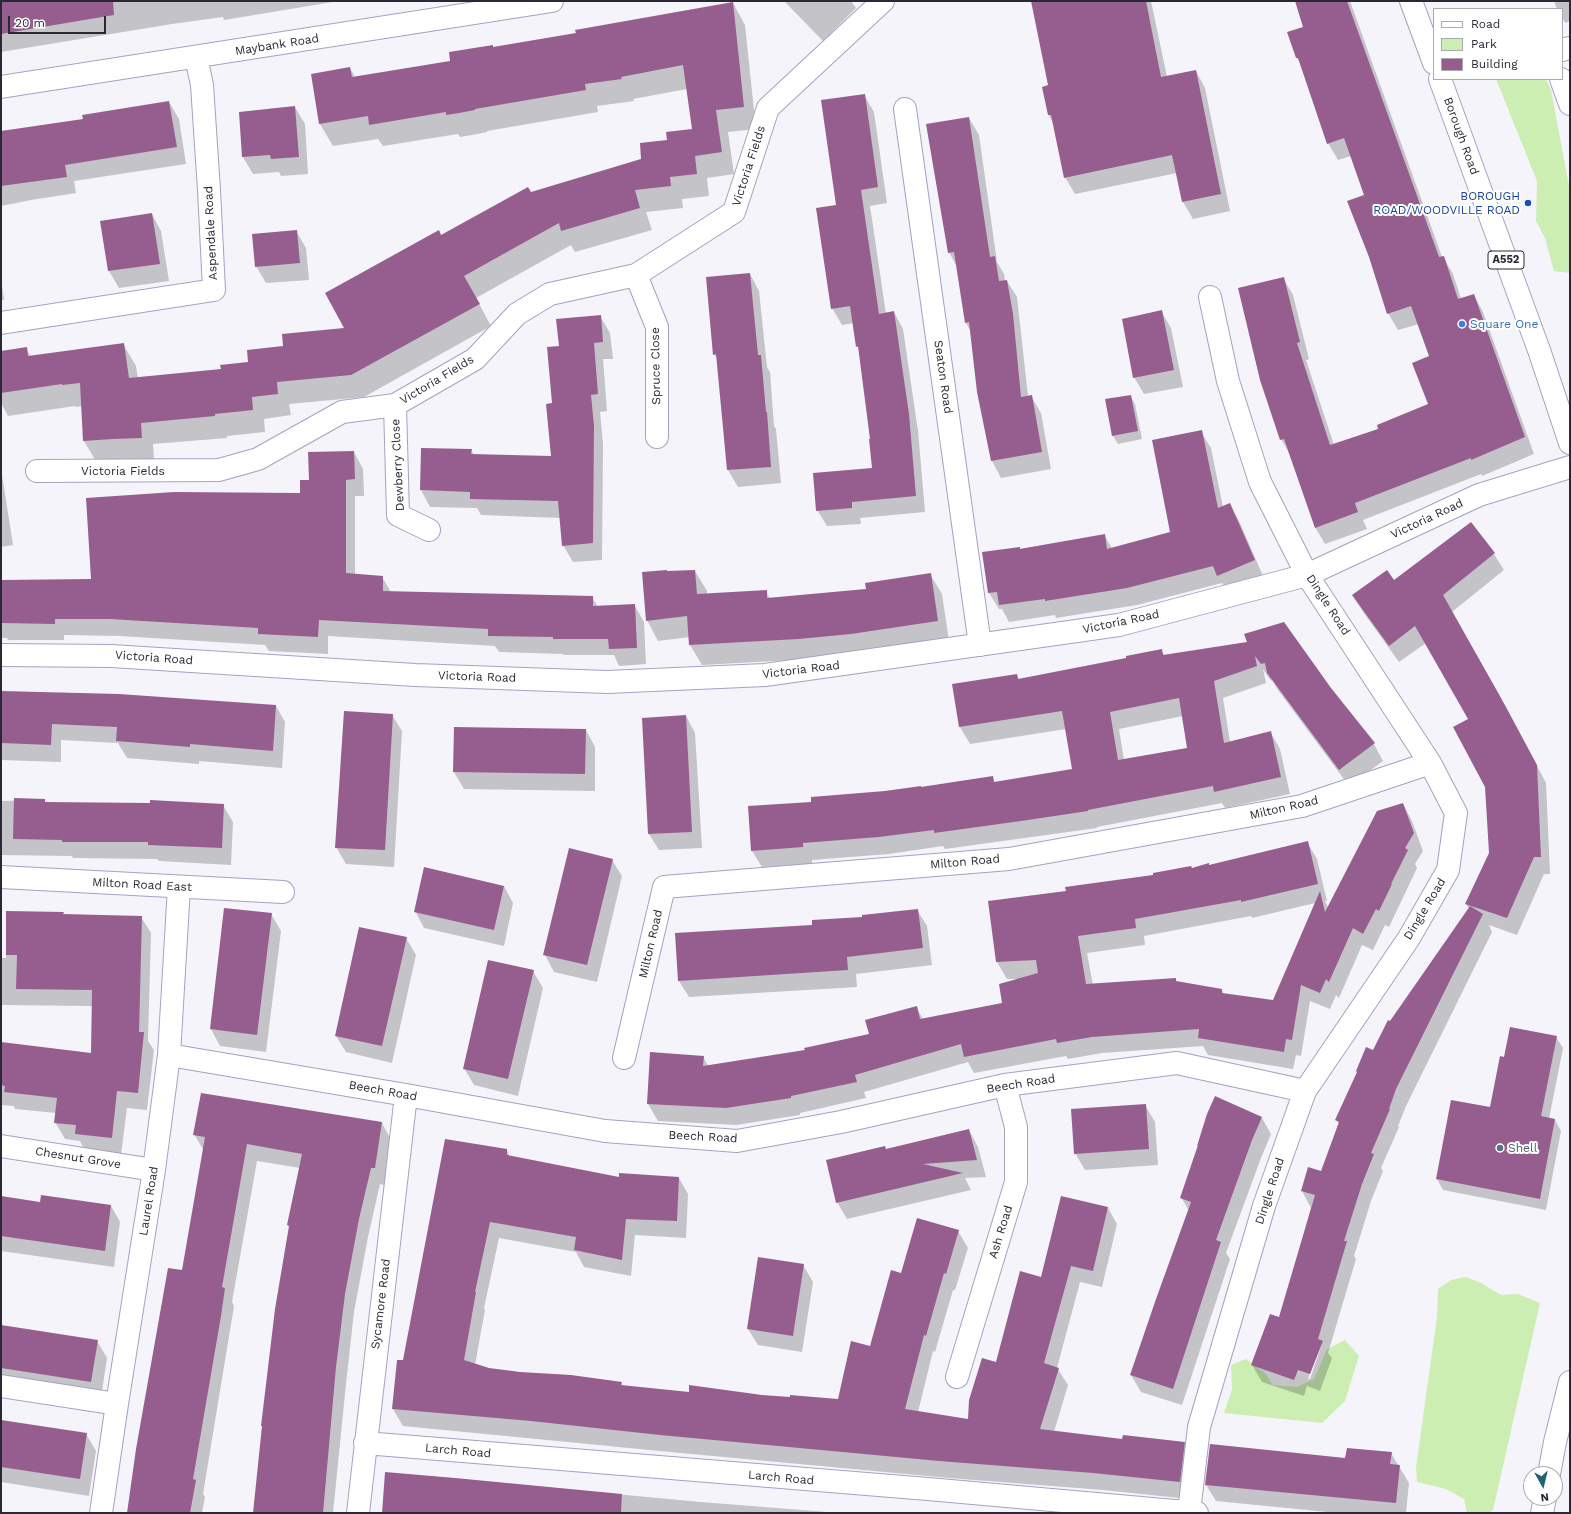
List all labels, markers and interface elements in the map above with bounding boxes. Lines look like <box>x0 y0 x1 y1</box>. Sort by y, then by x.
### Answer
scale bar <box>10 8 108 34</box>
legend <box>1433 8 1563 80</box>
text: 20 m <box>15 16 45 30</box>
text: Road <box>1471 17 1500 31</box>
street label: Maybank Road <box>234 31 320 59</box>
text: Park <box>1471 37 1497 51</box>
text: Building <box>1471 57 1518 71</box>
street label: Borough Road <box>1440 95 1482 177</box>
street label: Victoria Fields <box>729 124 769 208</box>
street label: Aspendale Road <box>201 186 221 280</box>
place label: BOROUGH ROAD/WOODVILLE ROAD <box>1373 189 1520 217</box>
marker: BOROUGH ROAD/WOODVILLE ROAD <box>1523 198 1533 208</box>
road number: A552 <box>1488 251 1524 269</box>
place label: Square One <box>1470 317 1538 331</box>
marker: Square One <box>1457 319 1467 329</box>
street label: Spruce Close <box>648 327 664 405</box>
street label: Seaton Road <box>931 339 955 415</box>
street label: Victoria Fields <box>397 352 477 408</box>
street label: Dewberry Close <box>388 419 408 511</box>
street label: Victoria Fields <box>81 464 165 478</box>
street label: Victoria Road <box>1389 496 1465 542</box>
street label: Dingle Road <box>1303 572 1353 638</box>
street label: Victoria Road <box>1081 607 1161 637</box>
street label: Victoria Road <box>115 648 193 668</box>
street label: Victoria Road <box>761 658 841 682</box>
street label: Victoria Road <box>438 668 516 686</box>
street label: Milton Road <box>1248 793 1320 823</box>
street label: Milton Road <box>930 852 1000 872</box>
street label: Milton Road East <box>92 875 192 895</box>
street label: Dingle Road <box>1401 875 1449 943</box>
street label: Milton Road <box>636 908 666 980</box>
street label: Beech Road <box>986 1071 1056 1097</box>
street label: Beech Road <box>348 1078 418 1104</box>
street label: Beech Road <box>668 1128 738 1146</box>
place label: Shell <box>1508 1141 1537 1155</box>
marker: Shell <box>1495 1143 1505 1153</box>
street label: Chesnut Grove <box>34 1144 122 1172</box>
street label: Dingle Road <box>1252 1156 1288 1226</box>
street label: Laurel Road <box>136 1165 162 1237</box>
street label: Ash Road <box>986 1204 1016 1260</box>
street label: Sycamore Road <box>368 1258 394 1350</box>
street label: Larch Road <box>424 1441 492 1461</box>
north arrow <box>1523 1466 1563 1506</box>
street label: Larch Road <box>747 1468 815 1488</box>
text: N <box>1540 1490 1550 1504</box>

